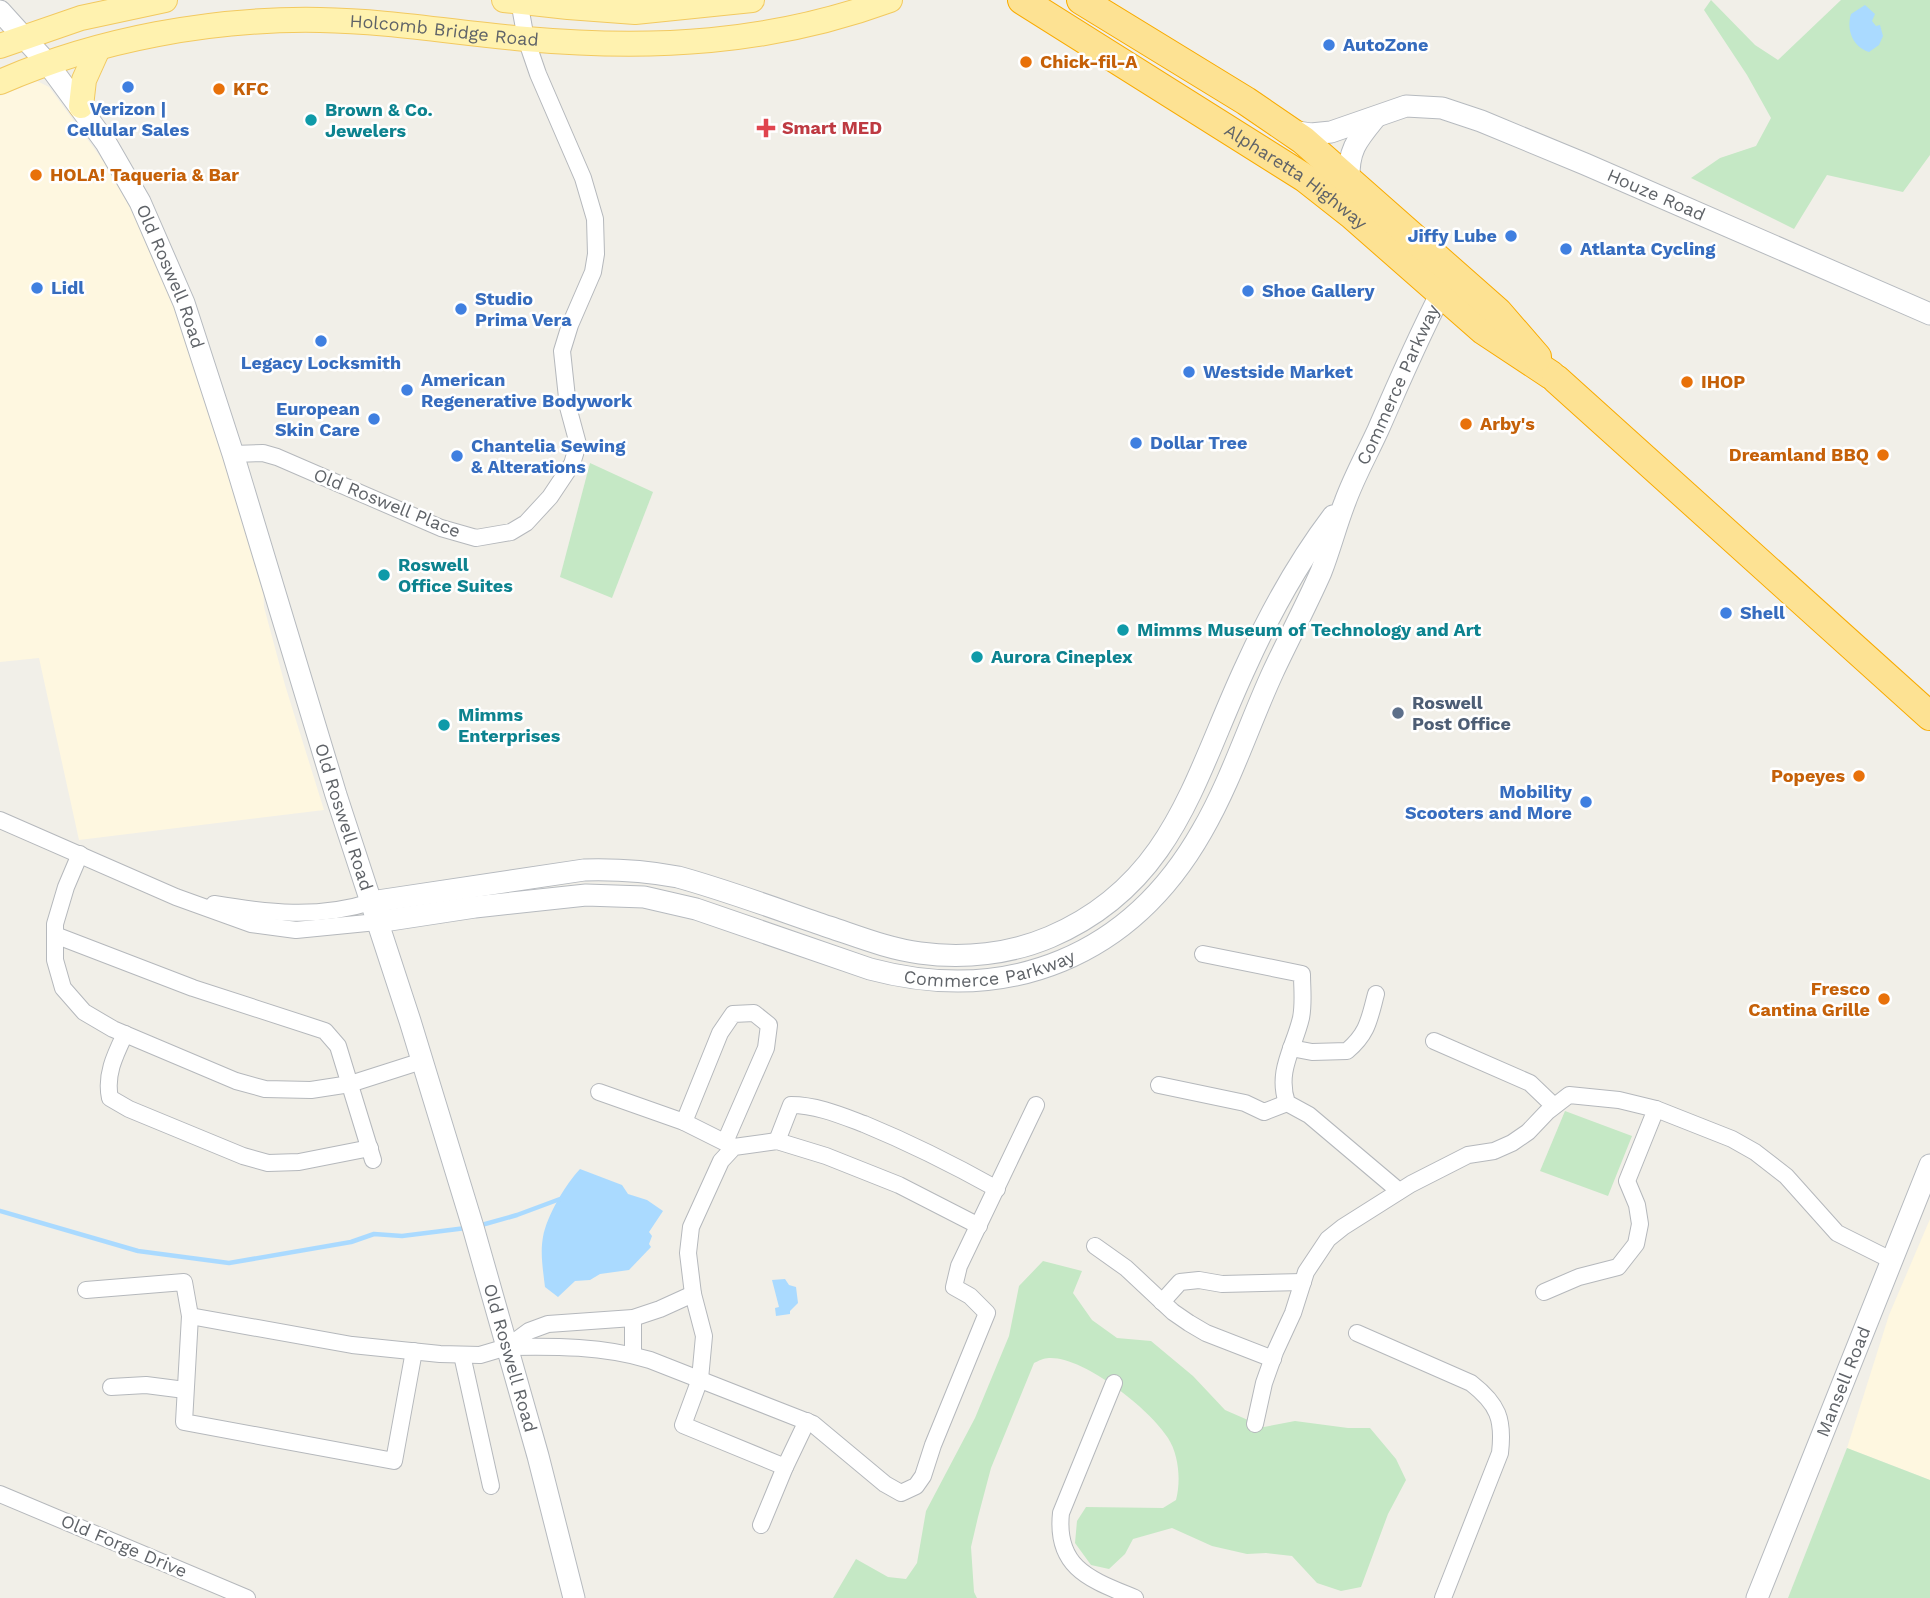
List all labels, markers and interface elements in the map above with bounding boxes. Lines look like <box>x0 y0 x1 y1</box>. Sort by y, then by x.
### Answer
street label: Holcomb Bridge Road <box>349 10 540 50</box>
place label: AutoZone <box>1343 34 1428 55</box>
marker: AutoZone <box>1321 37 1337 53</box>
place label: Chick-fil-A <box>1040 51 1138 72</box>
marker: Chick-fil-A <box>1018 54 1034 70</box>
place label: KFC <box>233 78 269 99</box>
marker: Verizon | Cellular Sales <box>120 79 136 95</box>
marker: KFC <box>211 81 227 97</box>
place label: Verizon | Cellular Sales <box>67 98 190 140</box>
place label: Brown & Co. Jewelers <box>325 99 433 141</box>
marker: Brown & Co. Jewelers <box>303 112 319 128</box>
place label: Smart MED <box>782 117 882 138</box>
marker: Smart MED <box>756 118 776 138</box>
street label: Alpharetta Highway <box>1221 119 1372 234</box>
place label: HOLA! Taqueria & Bar <box>50 164 239 185</box>
street label: Houze Road <box>1604 164 1709 225</box>
marker: HOLA! Taqueria & Bar <box>28 167 44 183</box>
street label: Old Roswell Road <box>132 201 209 351</box>
place label: Jiffy Lube <box>1407 225 1497 246</box>
marker: Jiffy Lube <box>1503 228 1519 244</box>
place label: Atlanta Cycling <box>1580 238 1716 259</box>
marker: Atlanta Cycling <box>1558 241 1574 257</box>
place label: Lidl <box>51 277 84 298</box>
marker: Lidl <box>29 280 45 296</box>
place label: Shoe Gallery <box>1262 280 1375 301</box>
marker: Shoe Gallery <box>1240 283 1256 299</box>
place label: Studio Prima Vera <box>475 288 572 330</box>
street label: Commerce Parkway <box>1352 300 1444 468</box>
marker: Studio Prima Vera <box>453 301 469 317</box>
marker: Legacy Locksmith <box>313 333 329 349</box>
place label: Legacy Locksmith <box>241 352 401 373</box>
place label: Westside Market <box>1203 361 1353 382</box>
marker: Westside Market <box>1181 364 1197 380</box>
place label: American Regenerative Bodywork <box>421 369 633 411</box>
place label: IHOP <box>1701 371 1745 392</box>
marker: IHOP <box>1679 374 1695 390</box>
marker: American Regenerative Bodywork <box>399 382 415 398</box>
place label: European Skin Care <box>275 398 360 440</box>
marker: European Skin Care <box>366 411 382 427</box>
place label: Arby's <box>1480 413 1535 434</box>
marker: Arby's <box>1458 416 1474 432</box>
place label: Dollar Tree <box>1150 432 1247 453</box>
place label: Chantelia Sewing & Alterations <box>471 435 626 477</box>
marker: Dollar Tree <box>1128 435 1144 451</box>
place label: Dreamland BBQ <box>1729 444 1869 465</box>
marker: Dreamland BBQ <box>1875 447 1891 463</box>
marker: Chantelia Sewing & Alterations <box>449 448 465 464</box>
street label: Old Roswell Place <box>311 463 464 542</box>
place label: Roswell Office Suites <box>398 554 513 596</box>
marker: Roswell Office Suites <box>376 567 392 583</box>
place label: Shell <box>1740 602 1785 623</box>
marker: Shell <box>1718 605 1734 621</box>
place label: Mimms Museum of Technology and Art <box>1137 619 1481 640</box>
marker: Mimms Museum of Technology and Art <box>1115 622 1131 638</box>
place label: Aurora Cineplex <box>991 646 1133 667</box>
marker: Aurora Cineplex <box>969 649 985 665</box>
place label: Roswell Post Office <box>1412 692 1511 734</box>
place label: Mimms Enterprises <box>458 704 561 746</box>
marker: Roswell Post Office <box>1390 705 1406 721</box>
marker: Mimms Enterprises <box>436 717 452 733</box>
street label: Old Roswell Road <box>311 741 378 893</box>
place label: Popeyes <box>1771 765 1845 786</box>
marker: Popeyes <box>1851 768 1867 784</box>
place label: Mobility Scooters and More <box>1405 781 1573 823</box>
marker: Mobility Scooters and More <box>1578 794 1594 810</box>
street label: Commerce Parkway <box>902 945 1079 991</box>
place label: Fresco Cantina Grille <box>1748 978 1870 1020</box>
marker: Fresco Cantina Grille <box>1876 991 1892 1007</box>
street label: Old Roswell Road <box>480 1281 542 1434</box>
street label: Mansell Road <box>1812 1323 1874 1440</box>
street label: Old Forge Drive <box>58 1510 190 1582</box>

